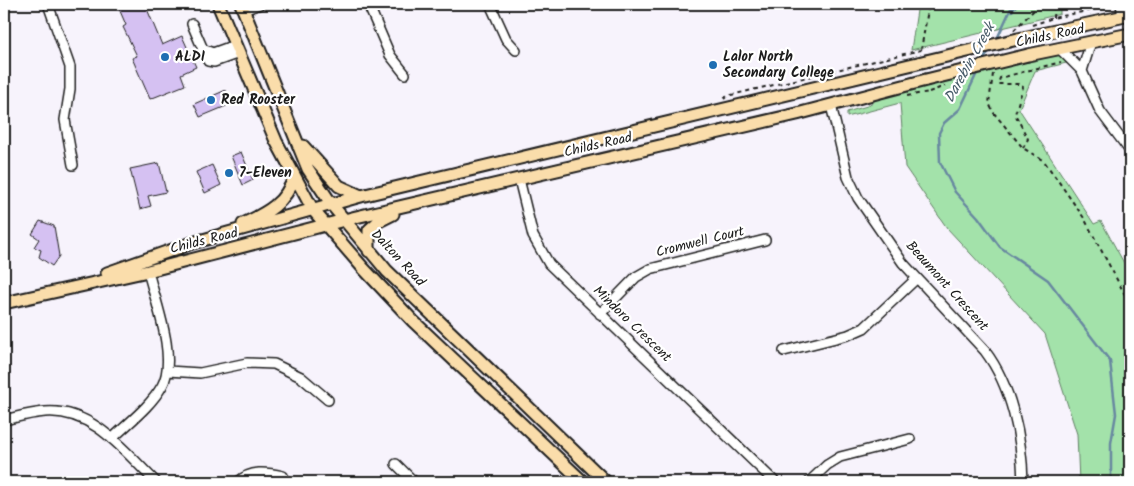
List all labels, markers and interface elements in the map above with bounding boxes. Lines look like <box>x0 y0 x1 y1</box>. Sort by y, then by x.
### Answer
water label: Darebin Creek <box>938 17 1003 107</box>
street label: Childs Road <box>1014 18 1087 54</box>
place label: ALDI <box>175 46 205 68</box>
place label: Lalor North Secondary College <box>723 46 834 84</box>
marker: ALDI <box>159 51 171 63</box>
marker: Lalor North Secondary College <box>707 59 719 71</box>
place label: Red Rooster <box>221 89 296 111</box>
marker: Red Rooster <box>205 94 217 106</box>
street label: Childs Road <box>562 126 635 164</box>
place label: 7-Eleven <box>239 162 292 184</box>
marker: 7-Eleven <box>223 167 235 179</box>
street label: Cromwell Court <box>654 220 747 264</box>
street label: Childs Road <box>168 222 241 260</box>
street label: Dalton Road <box>365 224 431 293</box>
street label: Beaumont Crescent <box>900 236 994 337</box>
street label: Mindoro Crescent <box>588 281 677 368</box>

